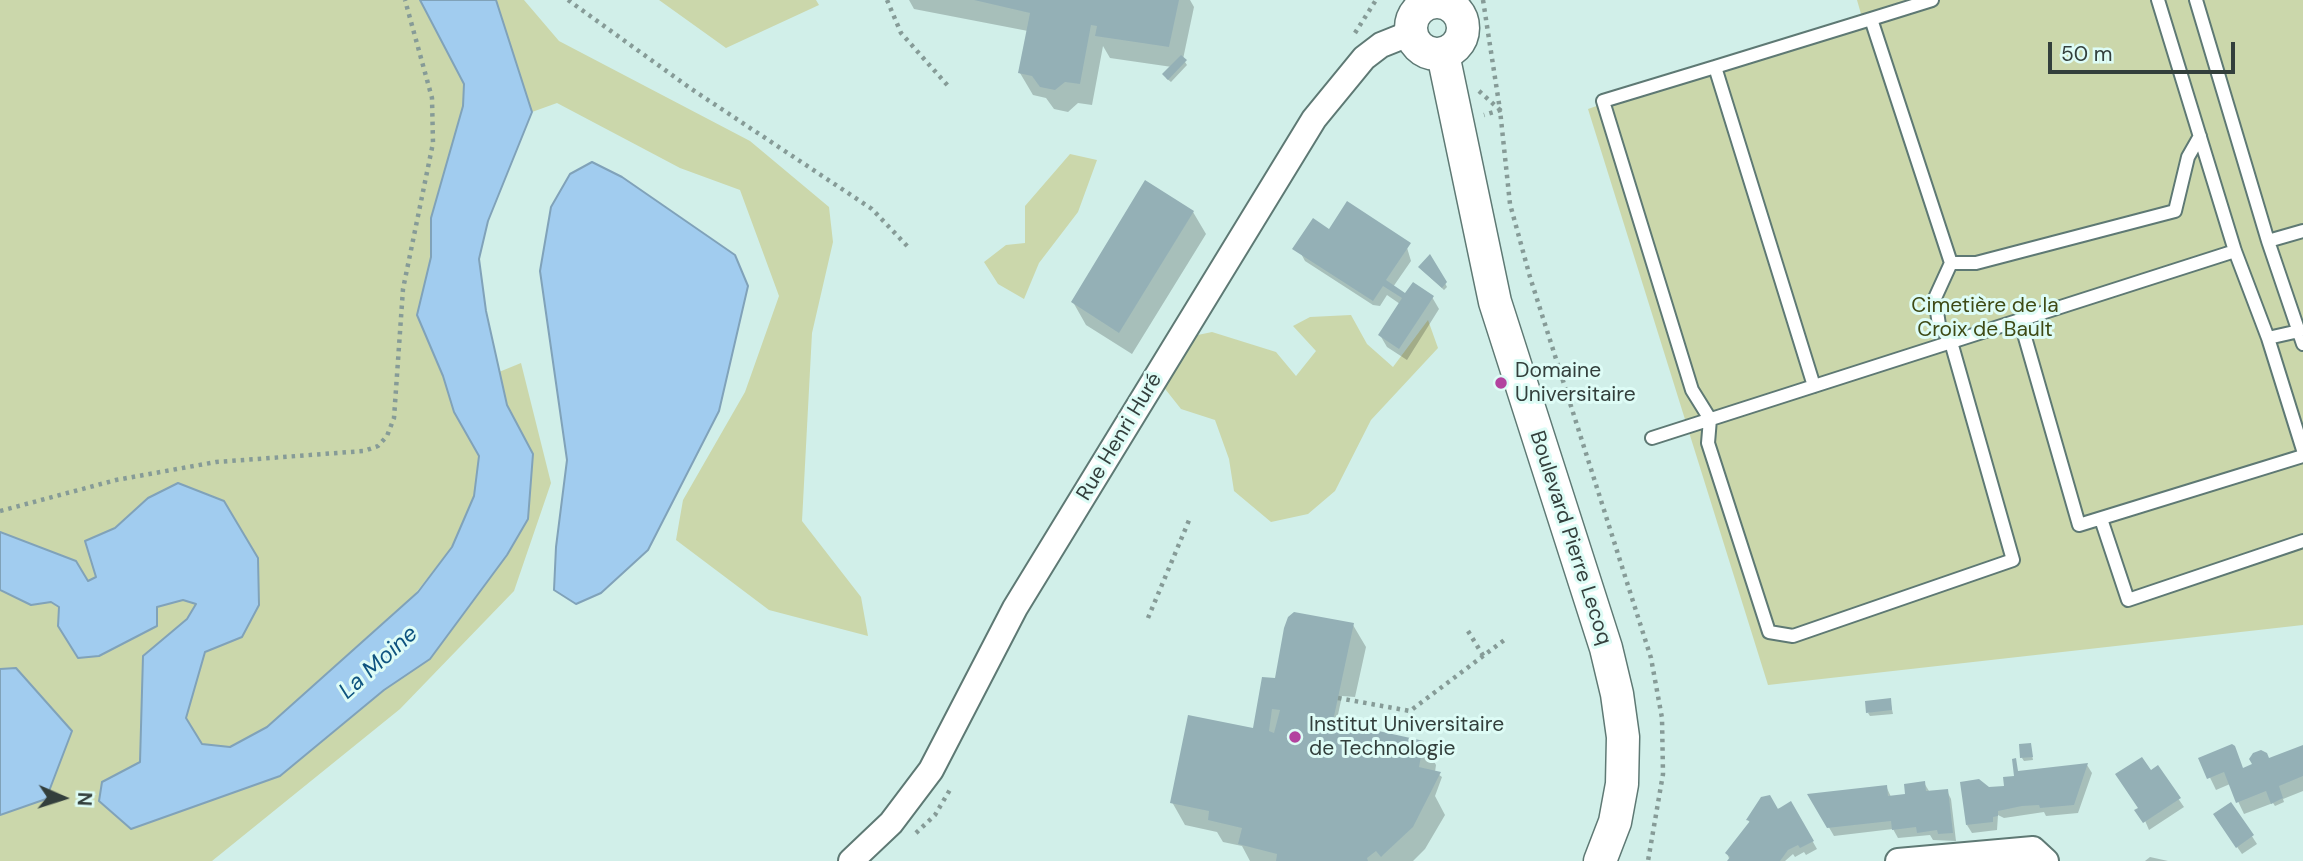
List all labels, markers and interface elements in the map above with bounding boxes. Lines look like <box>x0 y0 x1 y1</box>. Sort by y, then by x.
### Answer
scale bar <box>2051 28 2238 72</box>
text: 50 m <box>2061 40 2112 68</box>
park label: Cimetière de la Croix de Bault <box>1911 293 2059 343</box>
place label: Domaine Universitaire <box>1515 358 1636 408</box>
street label: Rue Henri Huré <box>1072 369 1168 505</box>
marker: Domaine Universitaire <box>1493 375 1509 391</box>
street label: Boulevard Pierre Lecoq <box>1523 428 1617 648</box>
water label: La Moine <box>334 621 424 705</box>
place label: Institut Universitaire de Technologie <box>1309 712 1504 762</box>
marker: Institut Universitaire de Technologie <box>1287 729 1303 745</box>
north arrow <box>28 763 98 833</box>
text: N <box>72 792 97 807</box>

